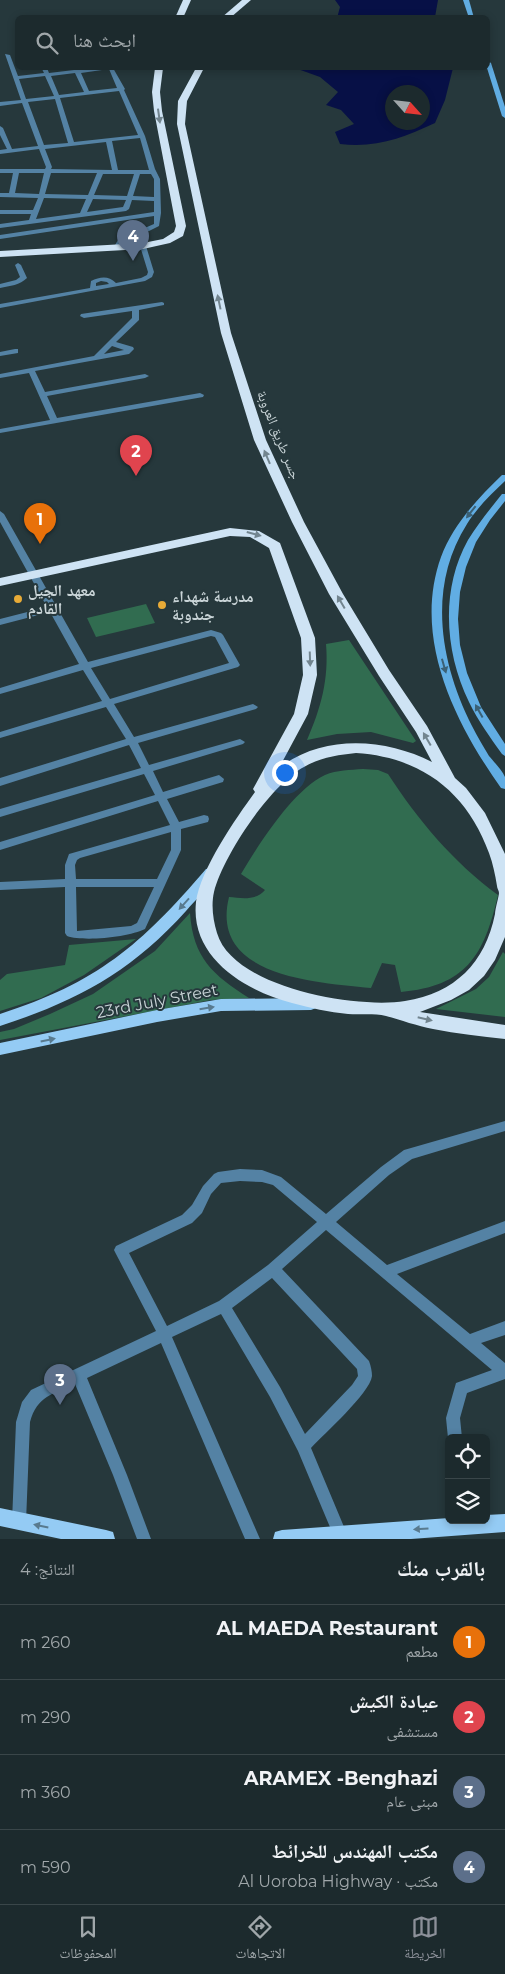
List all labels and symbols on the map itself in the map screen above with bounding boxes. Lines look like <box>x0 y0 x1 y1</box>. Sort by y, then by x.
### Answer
north arrow <box>385 85 430 130</box>
one-way arrow <box>155 108 163 124</box>
pin: 4 <box>117 220 149 261</box>
one-way arrow <box>215 294 223 309</box>
street label: جسر طريق العروبة <box>252 388 305 483</box>
pin: 2 <box>120 435 152 476</box>
one-way arrow <box>263 450 271 464</box>
pin: 1 <box>24 503 56 544</box>
one-way arrow <box>466 505 477 518</box>
one-way arrow <box>247 531 262 539</box>
place label: معهد الجيل القادم <box>28 581 96 620</box>
place label: مدرسة شهداء جندوبة <box>172 587 254 624</box>
marker: معهد الجيل القادم <box>12 593 24 605</box>
one-way arrow <box>336 595 345 608</box>
marker: مدرسة شهداء جندوبة <box>156 599 168 611</box>
one-way arrow <box>306 651 314 667</box>
one-way arrow <box>440 659 448 674</box>
one-way arrow <box>475 704 483 718</box>
one-way arrow <box>423 732 432 745</box>
your location <box>272 760 298 786</box>
one-way arrow <box>178 897 189 910</box>
street label: 23rd July Street <box>95 980 220 1022</box>
one-way arrow <box>199 1003 215 1011</box>
one-way arrow <box>417 1016 433 1024</box>
one-way arrow <box>40 1036 55 1044</box>
pin: 3 <box>44 1364 76 1405</box>
one-way arrow <box>33 1522 48 1530</box>
one-way arrow <box>413 1526 429 1534</box>

